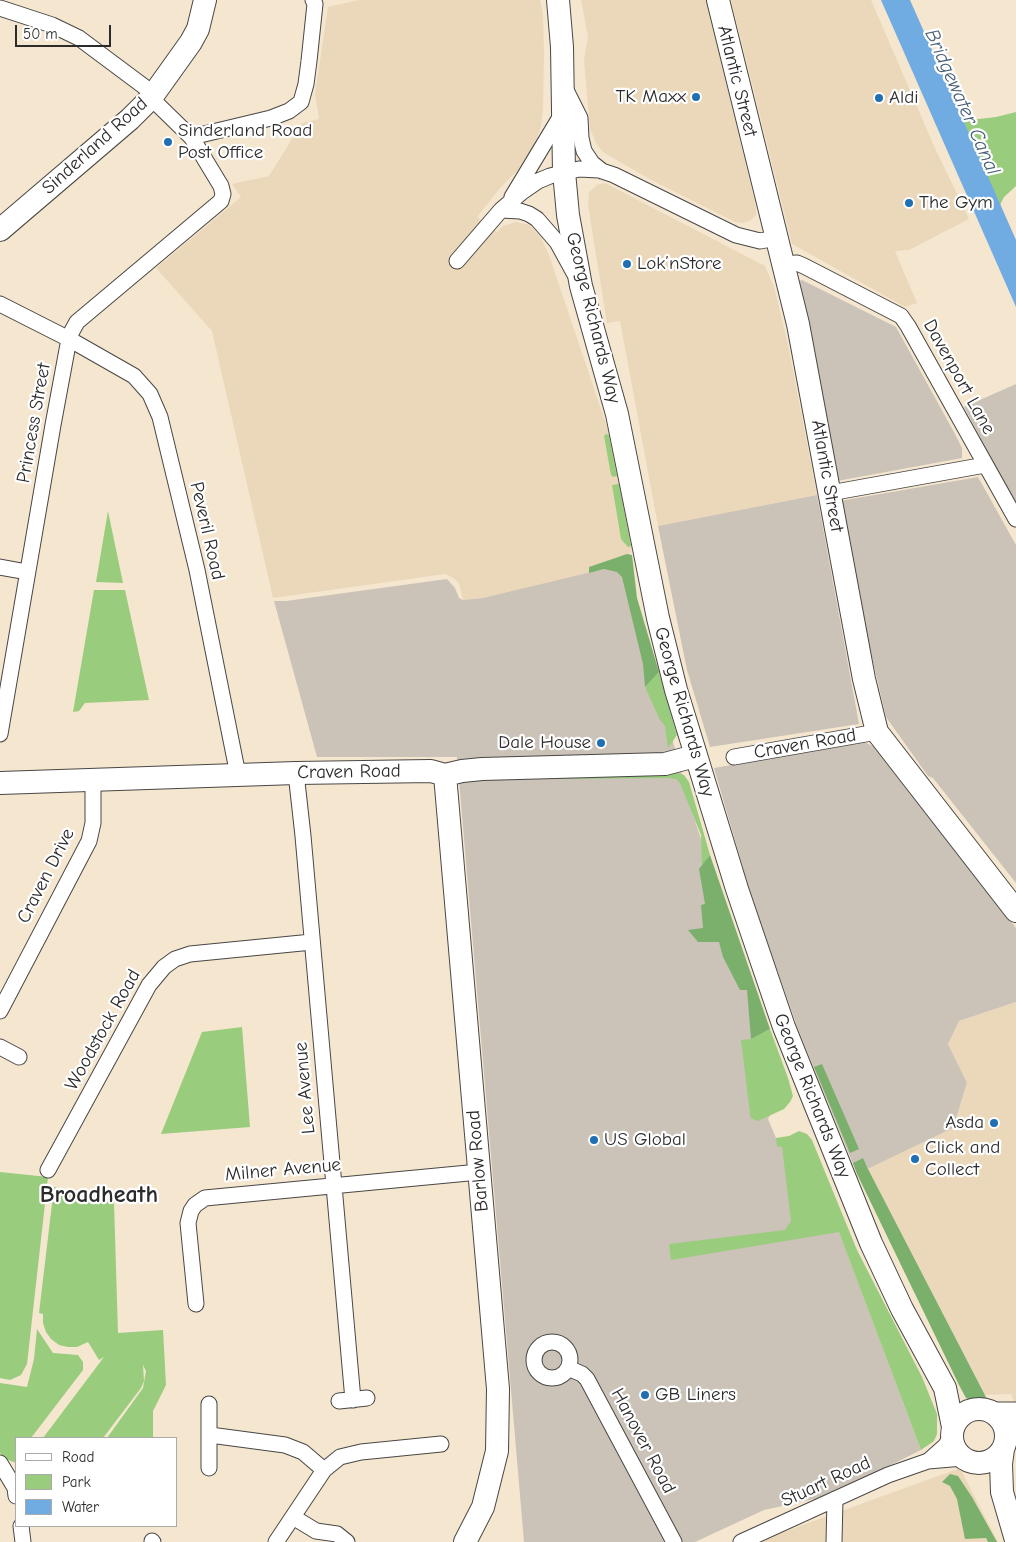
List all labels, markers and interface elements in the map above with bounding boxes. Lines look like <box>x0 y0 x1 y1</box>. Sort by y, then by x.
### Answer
scale bar <box>18 15 114 47</box>
street label: Atlantic Street <box>712 23 762 139</box>
text: 50 m <box>23 25 58 43</box>
water label: Bridgewater Canal <box>919 25 1005 179</box>
place label: TK Maxx <box>615 86 686 108</box>
place label: Aldi <box>889 87 919 109</box>
marker: TK Maxx <box>690 91 702 103</box>
marker: Aldi <box>873 92 885 104</box>
street label: Sinderland Road <box>37 93 153 199</box>
place label: Sinderland Road Post Office <box>178 120 312 164</box>
marker: Sinderland Road Post Office <box>162 136 174 148</box>
place label: The Gym <box>919 192 993 214</box>
marker: The Gym <box>903 197 915 209</box>
street label: George Richards Way <box>561 230 625 406</box>
place label: Lok’nStore <box>637 253 722 275</box>
marker: Lok’nStore <box>621 258 633 270</box>
street label: Davenport Lane <box>918 316 1000 438</box>
street label: Princess Street <box>12 361 56 485</box>
street label: Atlantic Street <box>806 418 848 534</box>
street label: Peveril Road <box>185 480 229 582</box>
street label: George Richards Way <box>649 624 719 800</box>
street label: Craven Road <box>752 724 858 764</box>
place label: Dale House <box>498 732 591 754</box>
marker: Dale House <box>595 737 607 749</box>
street label: Craven Road <box>297 760 401 784</box>
street label: Craven Drive <box>12 825 80 927</box>
street label: Woodstock Road <box>60 966 146 1094</box>
street label: George Richards Way <box>769 1010 855 1182</box>
street label: Lee Avenue <box>290 1041 320 1135</box>
street label: Barlow Road <box>462 1109 494 1213</box>
place label: Asda <box>945 1112 984 1134</box>
marker: Asda <box>988 1117 1000 1129</box>
place label: US Global <box>604 1129 686 1151</box>
marker: US Global <box>588 1134 600 1146</box>
place label: Click and Collect <box>925 1137 1000 1181</box>
marker: Click and Collect <box>909 1153 921 1165</box>
street label: Milner Avenue <box>224 1154 342 1186</box>
district label: Broadheath <box>40 1181 158 1209</box>
street label: Hanover Road <box>606 1384 680 1498</box>
place label: GB Liners <box>655 1384 736 1406</box>
marker: GB Liners <box>639 1389 651 1401</box>
legend <box>15 1437 178 1527</box>
text: Road <box>62 1448 94 1466</box>
street label: Stuart Road <box>778 1451 874 1513</box>
text: Park <box>62 1473 91 1491</box>
text: Water <box>62 1498 99 1516</box>

